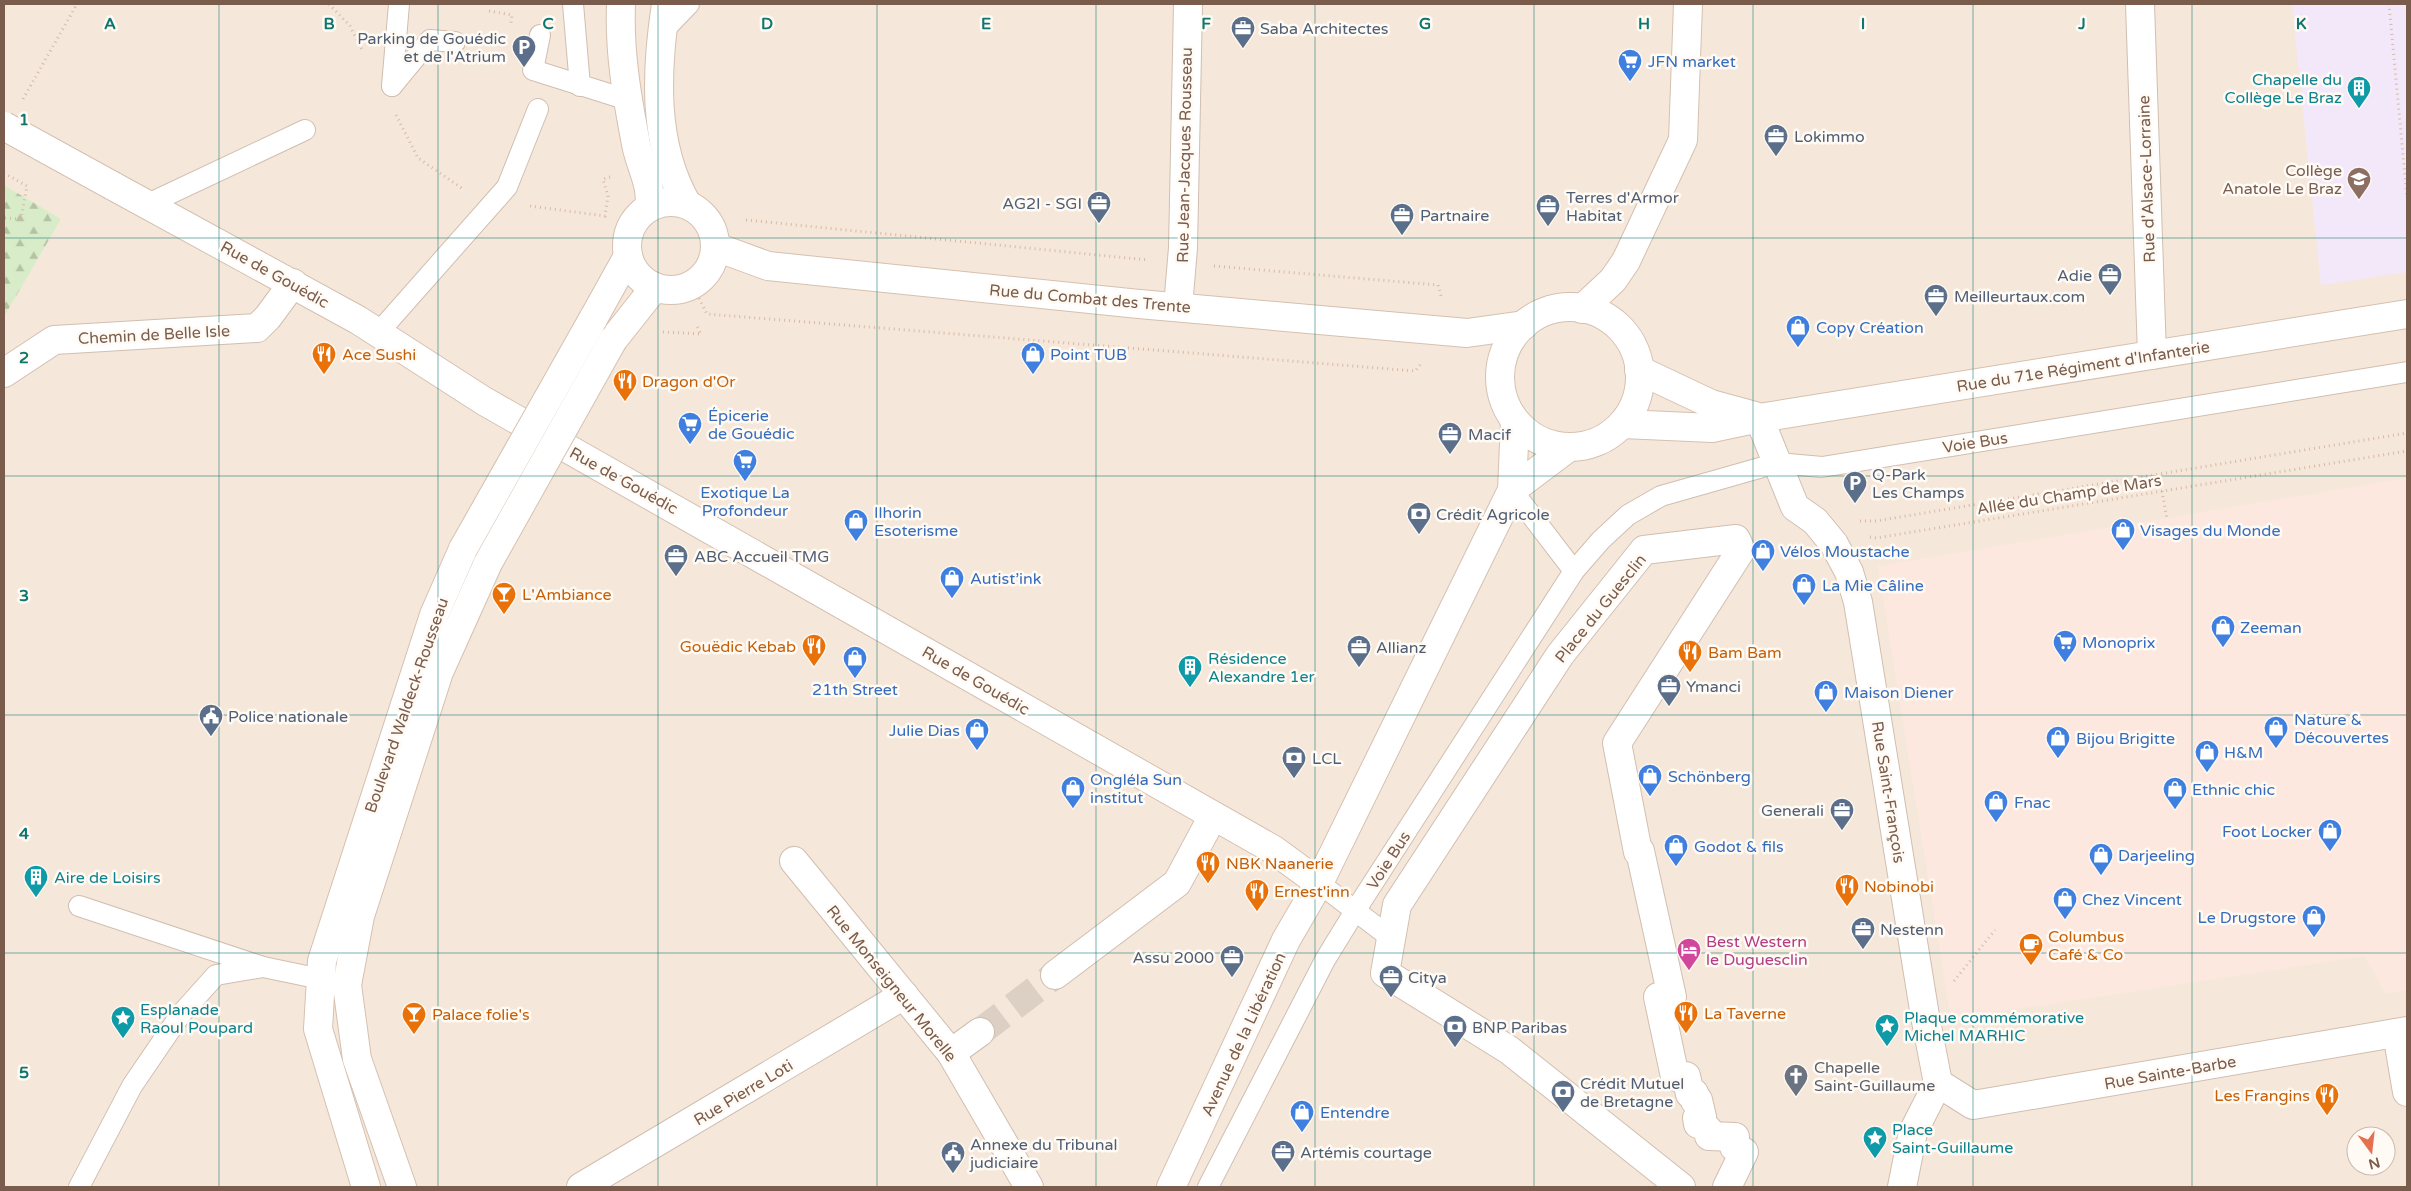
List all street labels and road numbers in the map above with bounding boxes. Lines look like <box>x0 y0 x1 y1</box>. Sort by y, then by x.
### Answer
street label: Rue Jean-Jacques Rousseau <box>1173 47 1197 263</box>
street label: Rue d'Alsace-Lorraine <box>2134 95 2160 263</box>
street label: Rue de Gouédic <box>217 237 332 313</box>
street label: Rue du Combat des Trente <box>988 280 1191 318</box>
street label: Chemin de Belle Isle <box>78 321 231 349</box>
street label: Rue du 71e Régiment d'Infanterie <box>1955 337 2211 397</box>
street label: Voie Bus <box>1941 428 2009 458</box>
street label: Rue de Gouédic <box>566 443 681 519</box>
street label: Allée du Champ de Mars <box>1976 471 2163 519</box>
street label: Place du Guesclin <box>1551 550 1651 667</box>
street label: Boulevard Waldeck-Rousseau <box>361 595 453 816</box>
street label: Rue de Gouédic <box>918 642 1033 720</box>
street label: Rue Saint-François <box>1867 720 1909 865</box>
street label: Voie Bus <box>1363 828 1415 893</box>
street label: Rue Monseigneur Morelle <box>822 901 961 1066</box>
street label: Avenue de la Libération <box>1197 949 1291 1120</box>
street label: Rue Sainte-Barbe <box>2103 1052 2238 1094</box>
street label: Rue Pierre Loti <box>690 1055 797 1130</box>

